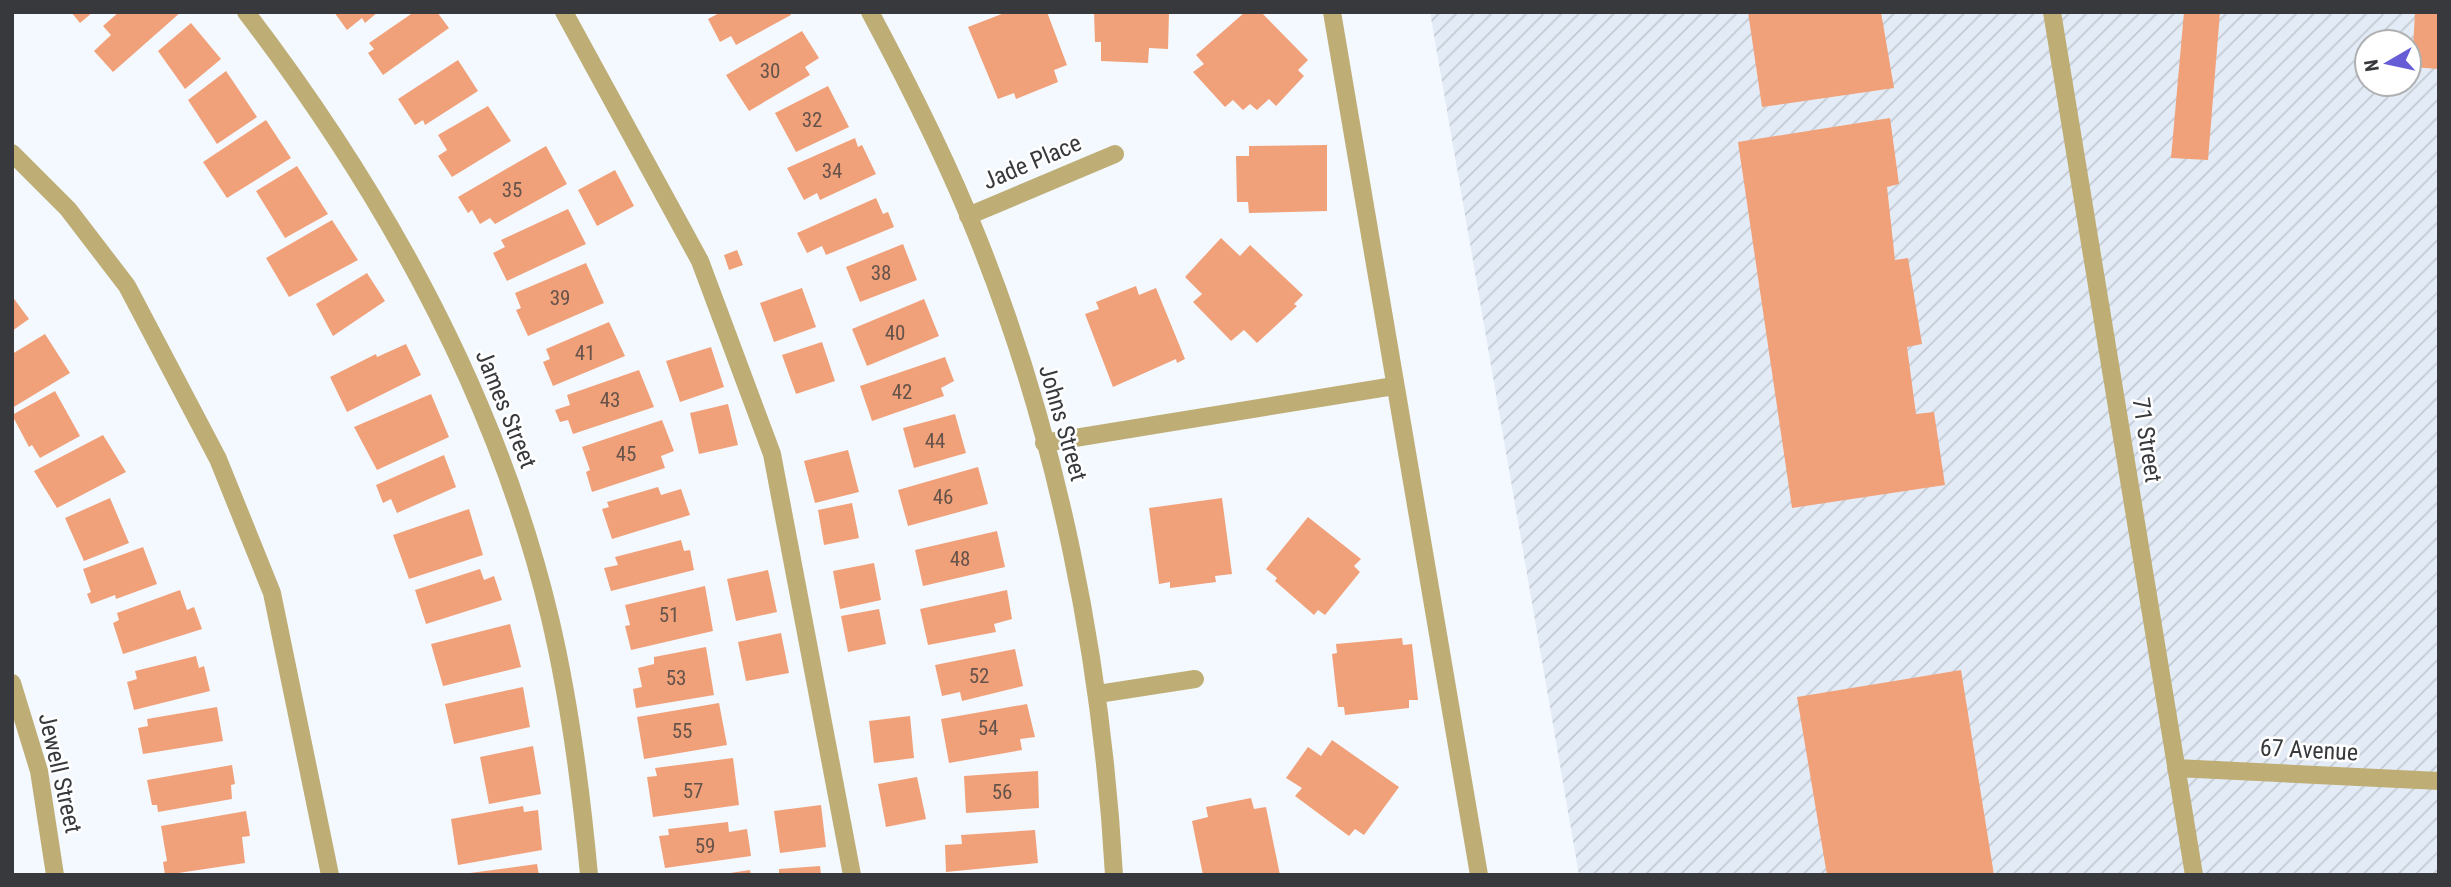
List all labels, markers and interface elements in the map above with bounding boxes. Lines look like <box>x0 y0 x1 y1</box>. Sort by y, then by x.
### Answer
north arrow <box>2353 28 2423 98</box>
text: N <box>2359 58 2384 73</box>
house number: 30 <box>760 59 780 83</box>
house number: 32 <box>802 108 822 132</box>
street label: Jade Place <box>978 129 1086 195</box>
house number: 34 <box>822 159 842 183</box>
house number: 35 <box>502 178 522 202</box>
house number: 38 <box>871 261 891 285</box>
house number: 39 <box>550 286 570 310</box>
house number: 40 <box>885 321 905 345</box>
house number: 41 <box>575 341 595 365</box>
street label: James Street <box>470 346 542 472</box>
street label: Johns Street <box>1033 362 1093 484</box>
house number: 42 <box>892 380 912 404</box>
house number: 43 <box>600 388 620 412</box>
street label: 71 Street <box>2126 396 2168 484</box>
house number: 44 <box>925 429 945 453</box>
house number: 45 <box>616 442 636 466</box>
house number: 46 <box>933 485 953 509</box>
house number: 48 <box>950 547 970 571</box>
house number: 51 <box>659 603 679 627</box>
house number: 52 <box>969 664 989 688</box>
house number: 53 <box>666 666 686 690</box>
street label: Jewell Street <box>33 710 87 836</box>
house number: 54 <box>978 716 998 740</box>
house number: 55 <box>672 719 692 743</box>
street label: 67 Avenue <box>2259 733 2359 767</box>
house number: 57 <box>683 779 703 803</box>
house number: 56 <box>992 780 1012 804</box>
house number: 59 <box>695 834 715 858</box>

